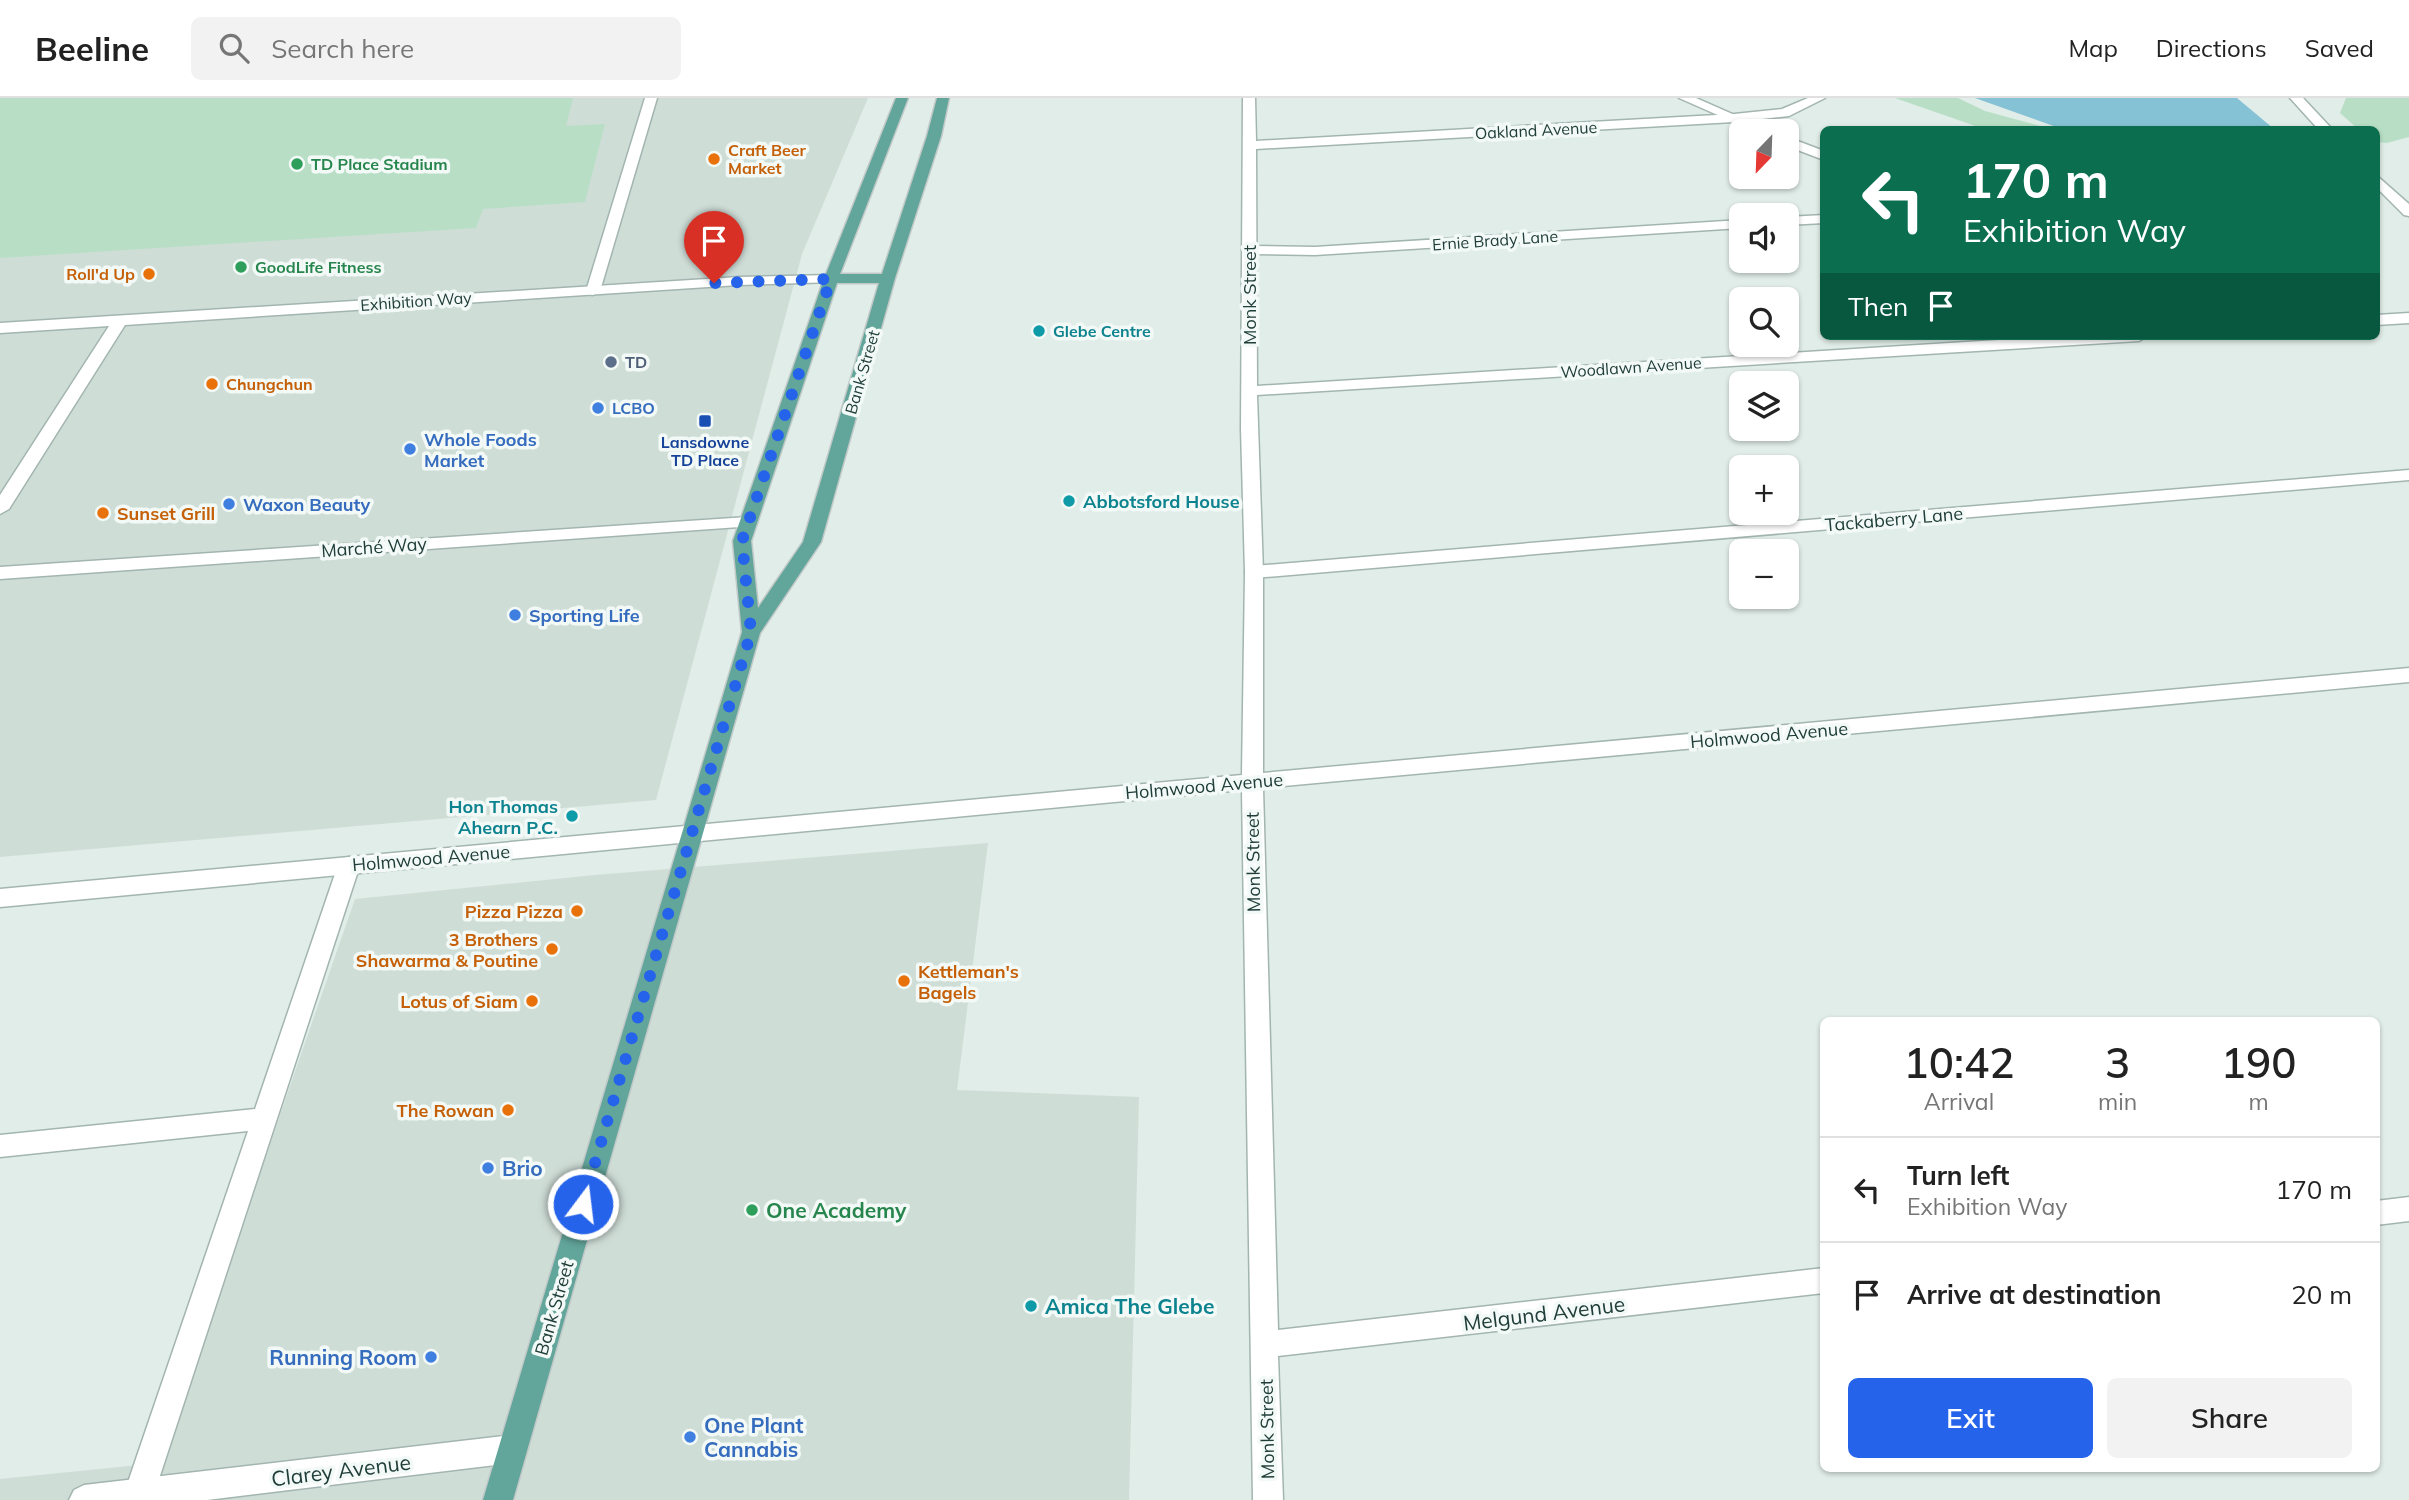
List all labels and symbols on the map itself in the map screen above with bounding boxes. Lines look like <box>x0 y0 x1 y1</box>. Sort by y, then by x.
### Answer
street label: Oakland Avenue <box>1474 117 1598 143</box>
north arrow <box>1729 119 1799 189</box>
place label: Craft Beer Market <box>728 140 807 178</box>
marker: Craft Beer Market <box>706 151 722 167</box>
place label: TD Place Stadium <box>311 154 448 174</box>
marker: TD Place Stadium <box>289 156 305 172</box>
pin <box>684 211 744 283</box>
street label: Ernie Brady Lane <box>1431 226 1559 254</box>
street label: Monk Street <box>1238 245 1261 345</box>
place label: GoodLife Fitness <box>255 257 382 277</box>
marker: GoodLife Fitness <box>233 259 249 275</box>
place label: Roll'd Up <box>66 264 135 284</box>
marker: Roll'd Up <box>141 266 157 282</box>
street label: Exhibition Way <box>360 287 473 315</box>
place label: Glebe Centre <box>1053 321 1151 341</box>
marker: Glebe Centre <box>1031 323 1047 339</box>
street label: Bank Street <box>840 327 884 416</box>
place label: TD <box>625 352 647 372</box>
street label: Woodlawn Avenue <box>1560 352 1702 382</box>
marker: TD <box>603 354 619 370</box>
place label: Chungchun <box>226 374 313 394</box>
marker: Chungchun <box>204 376 220 392</box>
place label: LCBO <box>612 398 655 418</box>
marker: LCBO <box>590 400 606 416</box>
marker: Lansdowne TD Place <box>697 413 713 429</box>
place label: Whole Foods Market <box>424 428 537 472</box>
place label: Lansdowne TD Place <box>661 432 749 470</box>
marker: Whole Foods Market <box>402 441 418 457</box>
place label: Abbotsford House <box>1083 490 1240 513</box>
place label: Waxon Beauty <box>243 493 370 516</box>
marker: Abbotsford House <box>1061 493 1077 509</box>
marker: Waxon Beauty <box>221 496 237 512</box>
place label: Sunset Grill <box>117 502 215 525</box>
street label: Tackaberry Lane <box>1824 502 1964 536</box>
marker: Sunset Grill <box>95 505 111 521</box>
street label: Marché Way <box>320 532 428 562</box>
place label: Sporting Life <box>529 604 640 627</box>
marker: Sporting Life <box>507 607 523 623</box>
street label: Holmwood Avenue <box>1689 717 1849 753</box>
street label: Holmwood Avenue <box>1124 768 1284 804</box>
place label: Hon Thomas Ahearn P.C. <box>449 795 558 839</box>
marker: Hon Thomas Ahearn P.C. <box>564 808 580 824</box>
street label: Monk Street <box>1241 812 1265 912</box>
street label: Holmwood Avenue <box>351 840 511 876</box>
place label: Pizza Pizza <box>465 900 563 923</box>
marker: Pizza Pizza <box>569 903 585 919</box>
place label: 3 Brothers Shawarma & Poutine <box>356 928 538 972</box>
marker: 3 Brothers Shawarma & Poutine <box>544 941 560 957</box>
place label: Kettleman's Bagels <box>918 960 1019 1004</box>
marker: Kettleman's Bagels <box>896 973 912 989</box>
place label: Lotus of Siam <box>400 990 518 1013</box>
marker: Lotus of Siam <box>524 993 540 1009</box>
place label: The Rowan <box>397 1099 494 1122</box>
marker: The Rowan <box>500 1102 516 1118</box>
place label: Brio <box>502 1155 543 1181</box>
marker: Brio <box>480 1160 496 1176</box>
position arrow <box>546 1167 620 1241</box>
place label: One Academy <box>766 1197 907 1223</box>
marker: One Academy <box>744 1202 760 1218</box>
street label: Bank Street <box>530 1258 578 1358</box>
street label: Melgund Avenue <box>1462 1290 1626 1336</box>
place label: Amica The Glebe <box>1045 1293 1214 1319</box>
marker: Amica The Glebe <box>1023 1298 1039 1314</box>
place label: Running Room <box>269 1344 417 1370</box>
marker: Running Room <box>423 1349 439 1365</box>
street label: Monk Street <box>1255 1379 1279 1479</box>
place label: One Plant Cannabis <box>704 1412 804 1462</box>
marker: One Plant Cannabis <box>682 1429 698 1445</box>
street label: Clarey Avenue <box>270 1449 412 1491</box>

